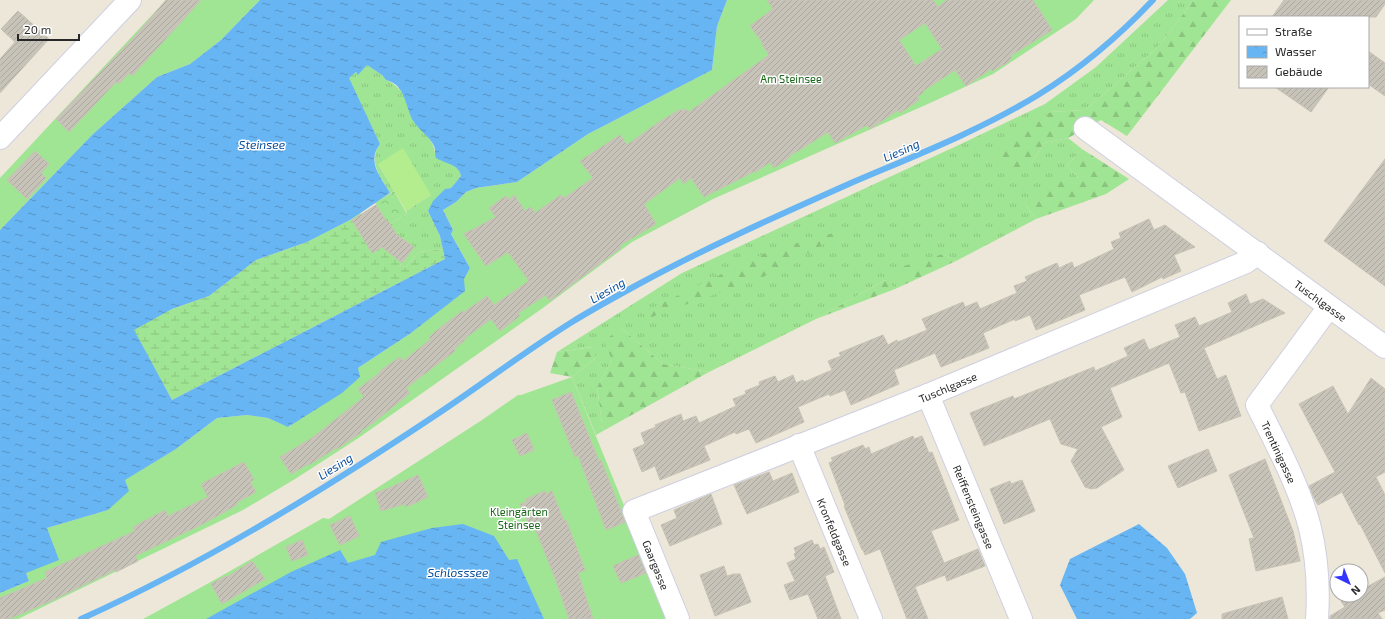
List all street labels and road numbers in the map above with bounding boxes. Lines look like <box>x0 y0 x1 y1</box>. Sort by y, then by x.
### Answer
street label: Tuschlgasse <box>1292 277 1350 324</box>
street label: Tuschlgasse <box>917 369 979 405</box>
street label: Trentinigasse <box>1259 419 1299 485</box>
street label: Reiffensteingasse <box>951 463 998 551</box>
street label: Kronfeldgasse <box>815 496 855 568</box>
street label: Gaargasse <box>640 538 672 592</box>

